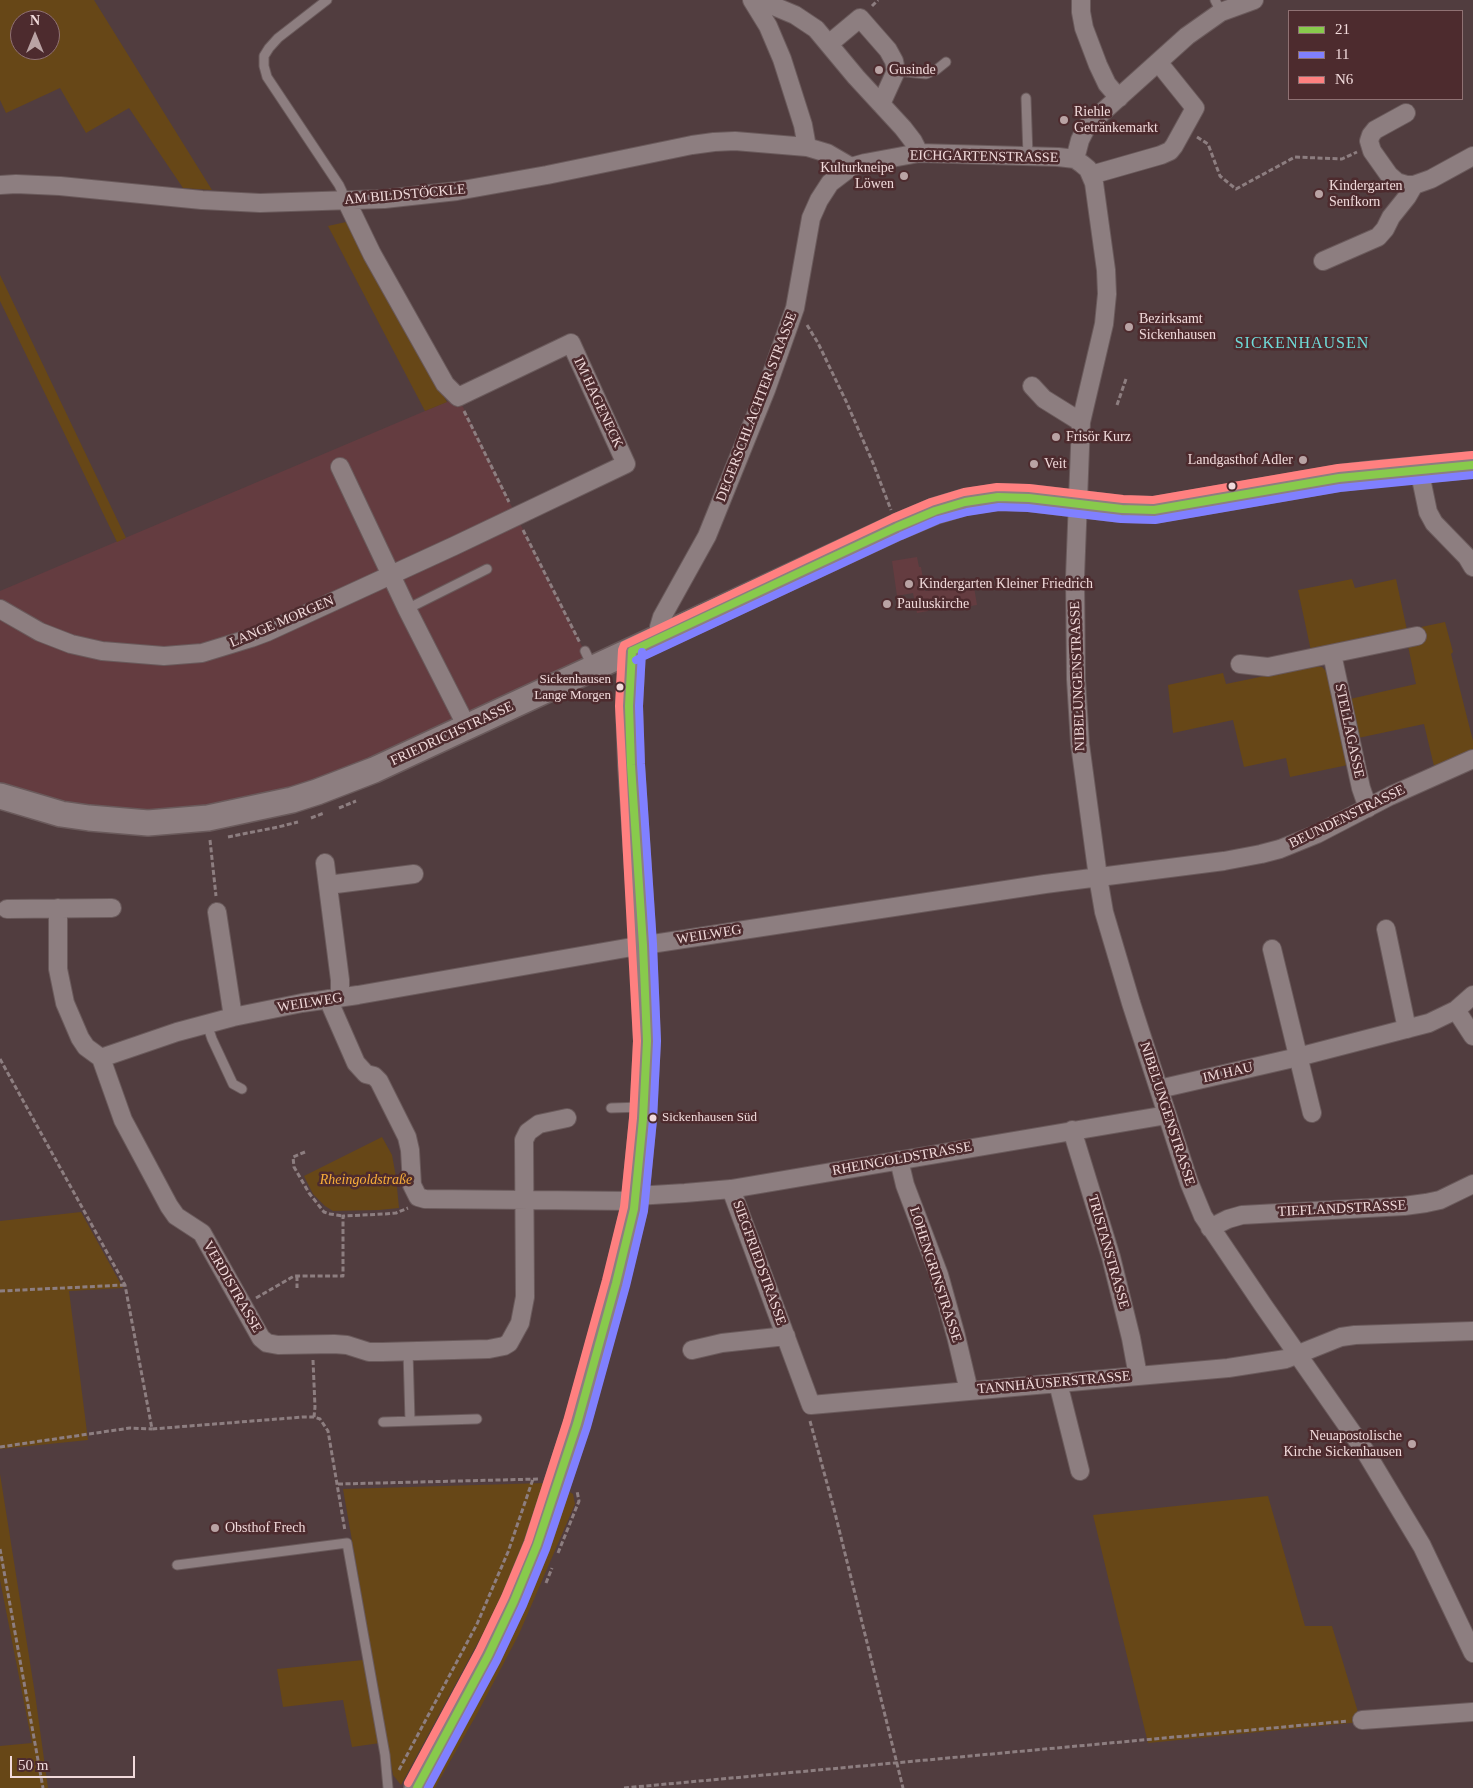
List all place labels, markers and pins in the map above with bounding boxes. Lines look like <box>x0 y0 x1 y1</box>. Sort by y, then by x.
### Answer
place label: Gusinde <box>889 62 936 78</box>
marker: Gusinde <box>873 64 885 76</box>
place label: Riehle Getränkemarkt <box>1074 104 1158 136</box>
marker: Riehle Getränkemarkt <box>1058 114 1070 126</box>
place label: Kulturkneipe Löwen <box>820 160 894 192</box>
marker: Kulturkneipe Löwen <box>898 170 910 182</box>
place label: Kindergarten Senfkorn <box>1329 178 1403 210</box>
marker: Kindergarten Senfkorn <box>1313 188 1325 200</box>
place label: Bezirksamt Sickenhausen <box>1139 311 1216 344</box>
marker: Bezirksamt Sickenhausen <box>1123 321 1135 333</box>
place label: Frisör Kurz <box>1066 429 1131 445</box>
marker: Frisör Kurz <box>1050 431 1062 443</box>
place label: Landgasthof Adler <box>1188 452 1293 468</box>
marker: Landgasthof Adler <box>1297 454 1309 466</box>
place label: Veit <box>1044 456 1067 472</box>
marker: Veit <box>1028 458 1040 470</box>
unlabelled marker <box>1227 481 1237 491</box>
place label: Kindergarten Kleiner Friedrich <box>919 576 1093 592</box>
marker: Kindergarten Kleiner Friedrich <box>903 578 915 590</box>
place label: Pauluskirche <box>897 596 969 612</box>
marker: Pauluskirche <box>881 598 893 610</box>
place label: Sickenhausen Lange Morgen <box>534 672 611 703</box>
marker: Sickenhausen Lange Morgen <box>615 682 625 692</box>
place label: Sickenhausen Süd <box>662 1110 757 1126</box>
marker: Sickenhausen Süd <box>648 1113 658 1123</box>
place label: Neuapostolische Kirche Sickenhausen <box>1283 1428 1402 1460</box>
marker: Neuapostolische Kirche Sickenhausen <box>1406 1438 1418 1450</box>
place label: Obsthof Frech <box>225 1520 305 1536</box>
marker: Obsthof Frech <box>209 1522 221 1534</box>

